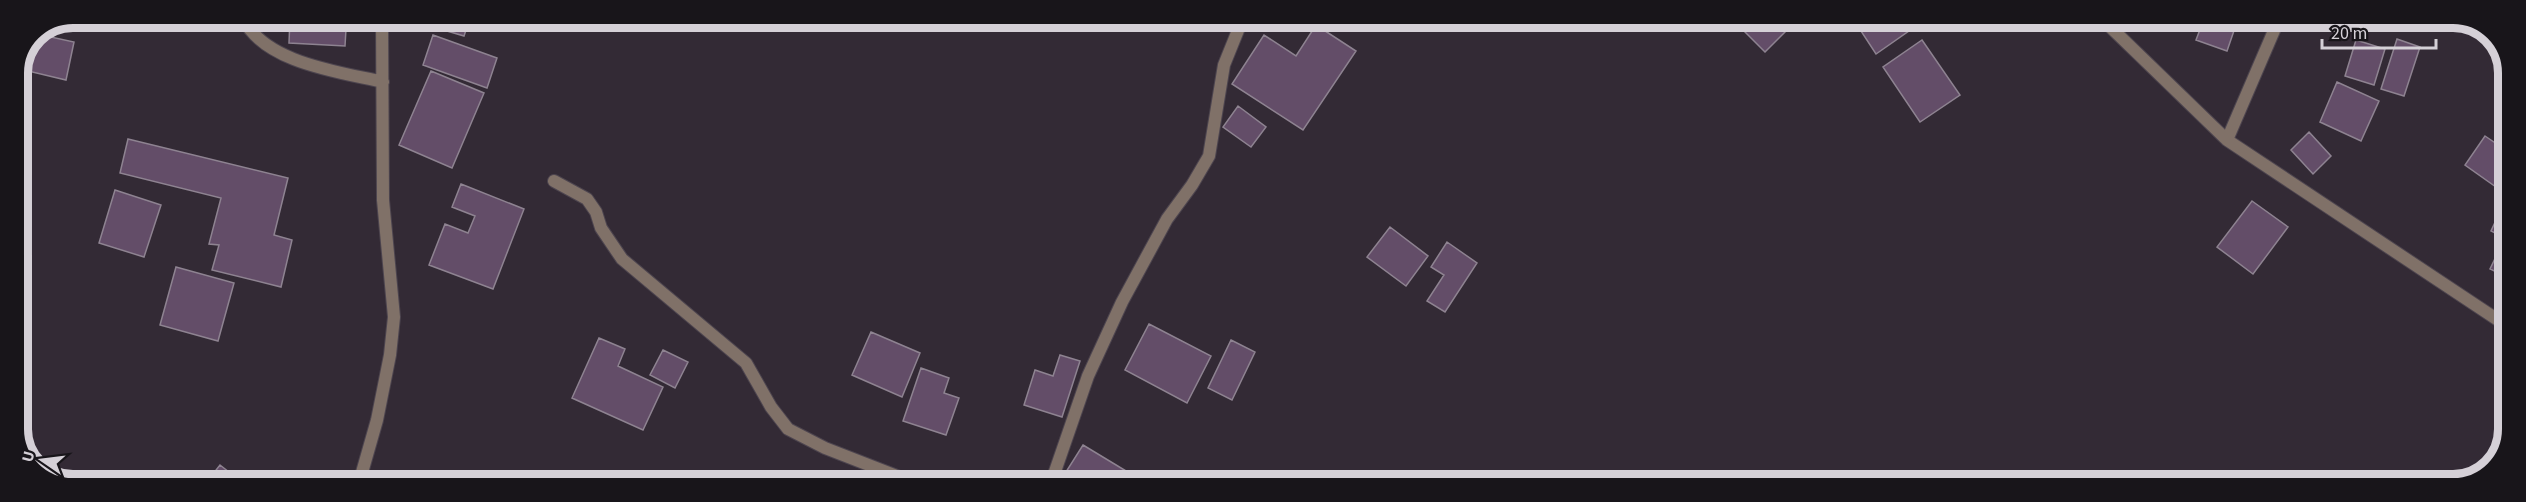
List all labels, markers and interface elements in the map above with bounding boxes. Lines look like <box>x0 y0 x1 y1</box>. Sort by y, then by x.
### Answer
scale bar <box>2322 12 2436 50</box>
text: 20 m <box>2331 21 2367 46</box>
north arrow <box>12 430 72 490</box>
text: U <box>16 449 40 464</box>

